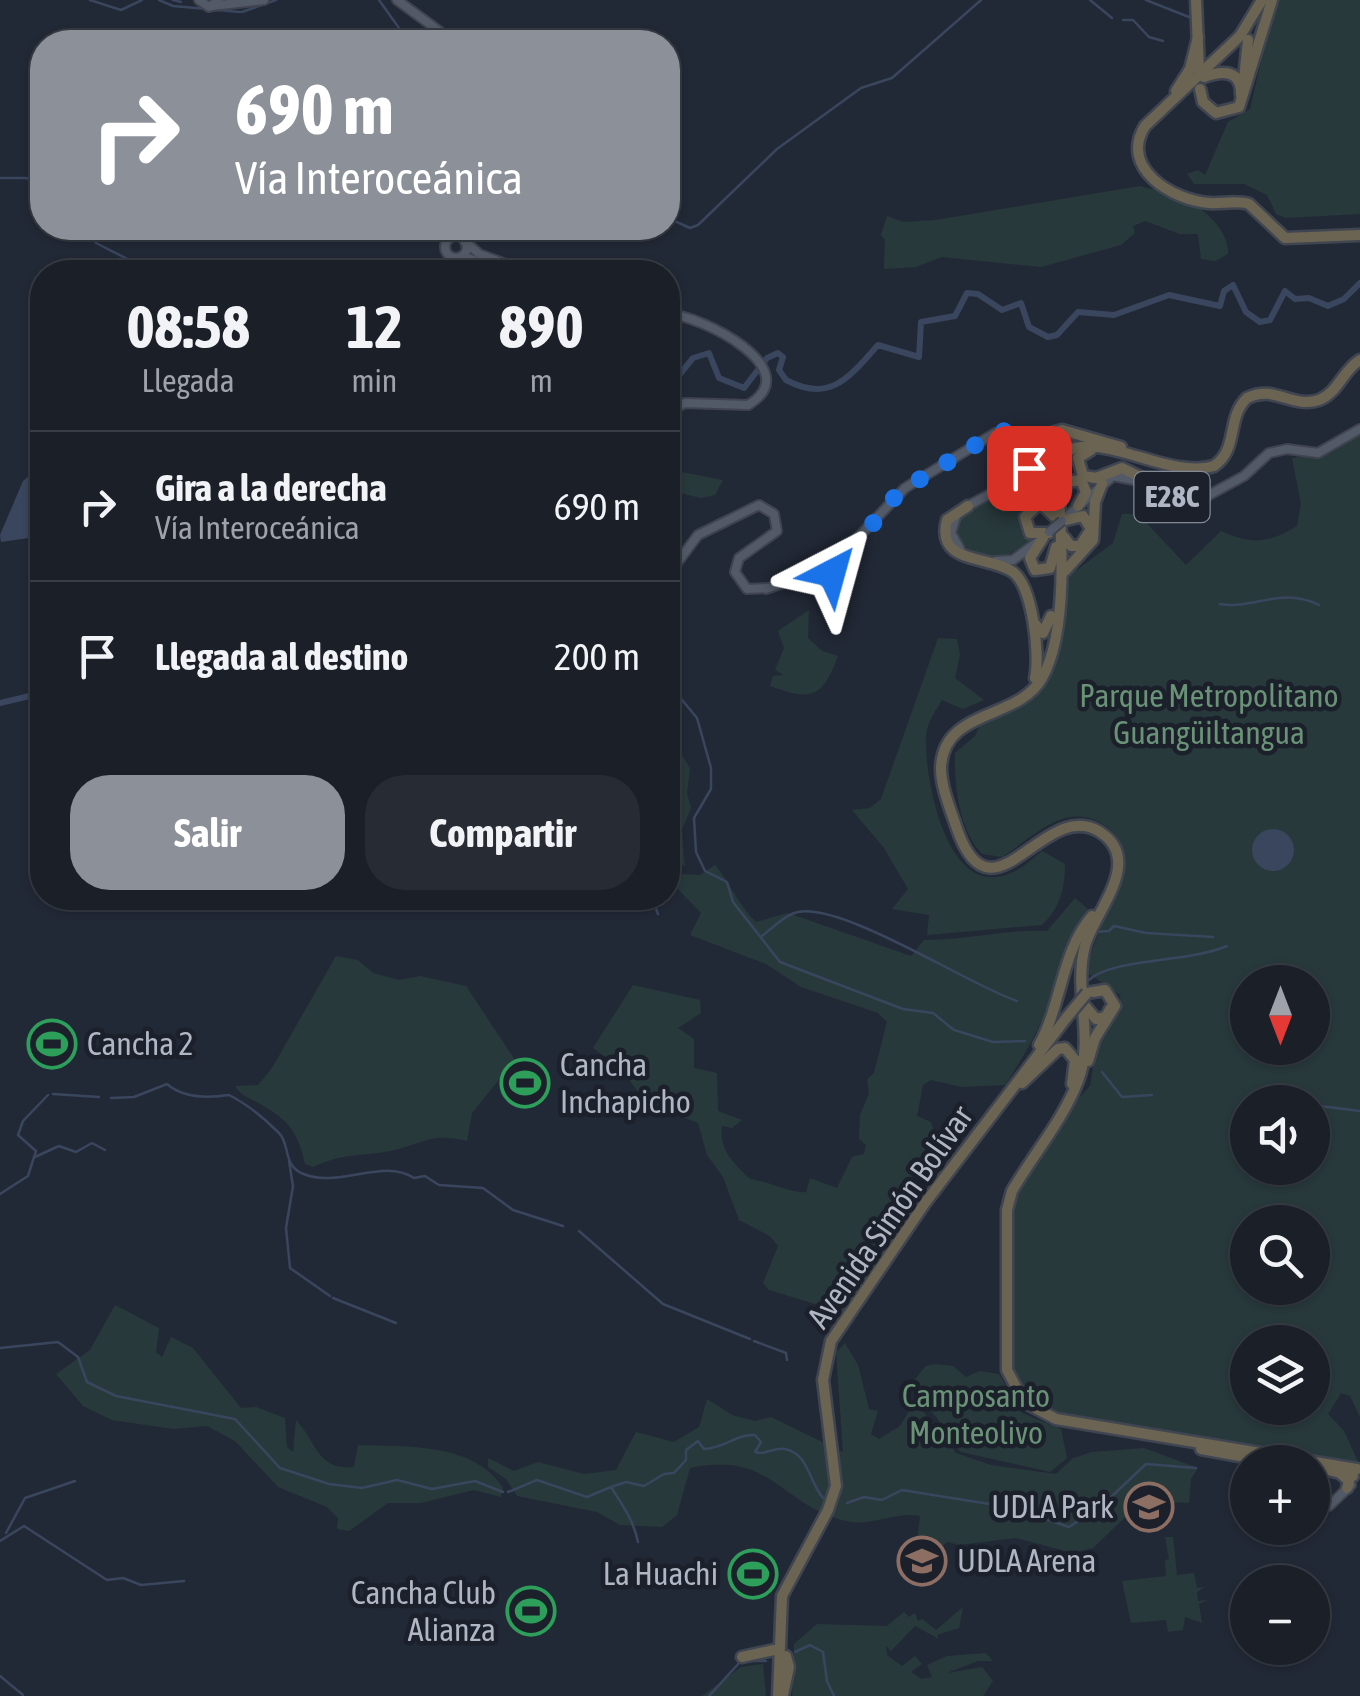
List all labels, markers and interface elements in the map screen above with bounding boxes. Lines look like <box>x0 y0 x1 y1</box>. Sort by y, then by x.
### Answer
text: 690 m <box>235 69 394 149</box>
icon: right <box>70 70 200 200</box>
text: Vía Interoceánica <box>235 152 523 204</box>
text: 08:58 <box>126 292 250 361</box>
text: 12 <box>346 292 403 361</box>
text: 890 <box>499 292 584 361</box>
text: Llegada <box>142 362 235 399</box>
text: min <box>351 362 397 399</box>
text: m <box>530 362 553 399</box>
pin <box>987 426 1072 511</box>
icon: arrive <box>1002 441 1057 496</box>
text: Gira a la derecha <box>155 466 387 509</box>
road number: E28C <box>1134 472 1210 522</box>
icon: right <box>70 479 125 534</box>
text: 690 m <box>554 485 640 528</box>
text: Vía Interoceánica <box>155 509 360 546</box>
position arrow <box>780 521 884 625</box>
icon: arrive <box>70 629 125 684</box>
text: Llegada al destino <box>155 635 408 678</box>
text: 200 m <box>554 635 640 678</box>
park label: Parque Metropolitano Guangüiltangua <box>1079 677 1339 751</box>
button: Salir <box>70 775 345 890</box>
button: Compartir <box>365 775 640 890</box>
north arrow <box>1230 965 1330 1065</box>
map controls <box>1230 965 1330 1665</box>
sports icon: Cancha 2 <box>26 1018 78 1070</box>
place label: Cancha 2 <box>87 1025 193 1062</box>
place label: Cancha Inchapicho <box>560 1046 691 1120</box>
sports icon: Cancha Inchapicho <box>499 1057 551 1109</box>
button: sound <box>1230 1085 1330 1185</box>
street label: Avenida Simón Bolívar <box>799 1098 980 1335</box>
button: search <box>1230 1205 1330 1305</box>
button: layers <box>1230 1325 1330 1425</box>
park label: Camposanto Monteolivo <box>902 1377 1050 1451</box>
button: + <box>1230 1445 1330 1545</box>
school or university icon: UDLA Park <box>1123 1481 1175 1533</box>
place label: UDLA Park <box>991 1488 1114 1525</box>
school or university icon: UDLA Arena <box>896 1535 948 1587</box>
place label: UDLA Arena <box>957 1542 1096 1579</box>
sports icon: La Huachi <box>727 1548 779 1600</box>
place label: La Huachi <box>603 1555 718 1592</box>
button: − <box>1230 1565 1330 1665</box>
place label: Cancha Club Alianza <box>351 1574 496 1648</box>
sports icon: Cancha Club Alianza <box>505 1585 557 1637</box>

